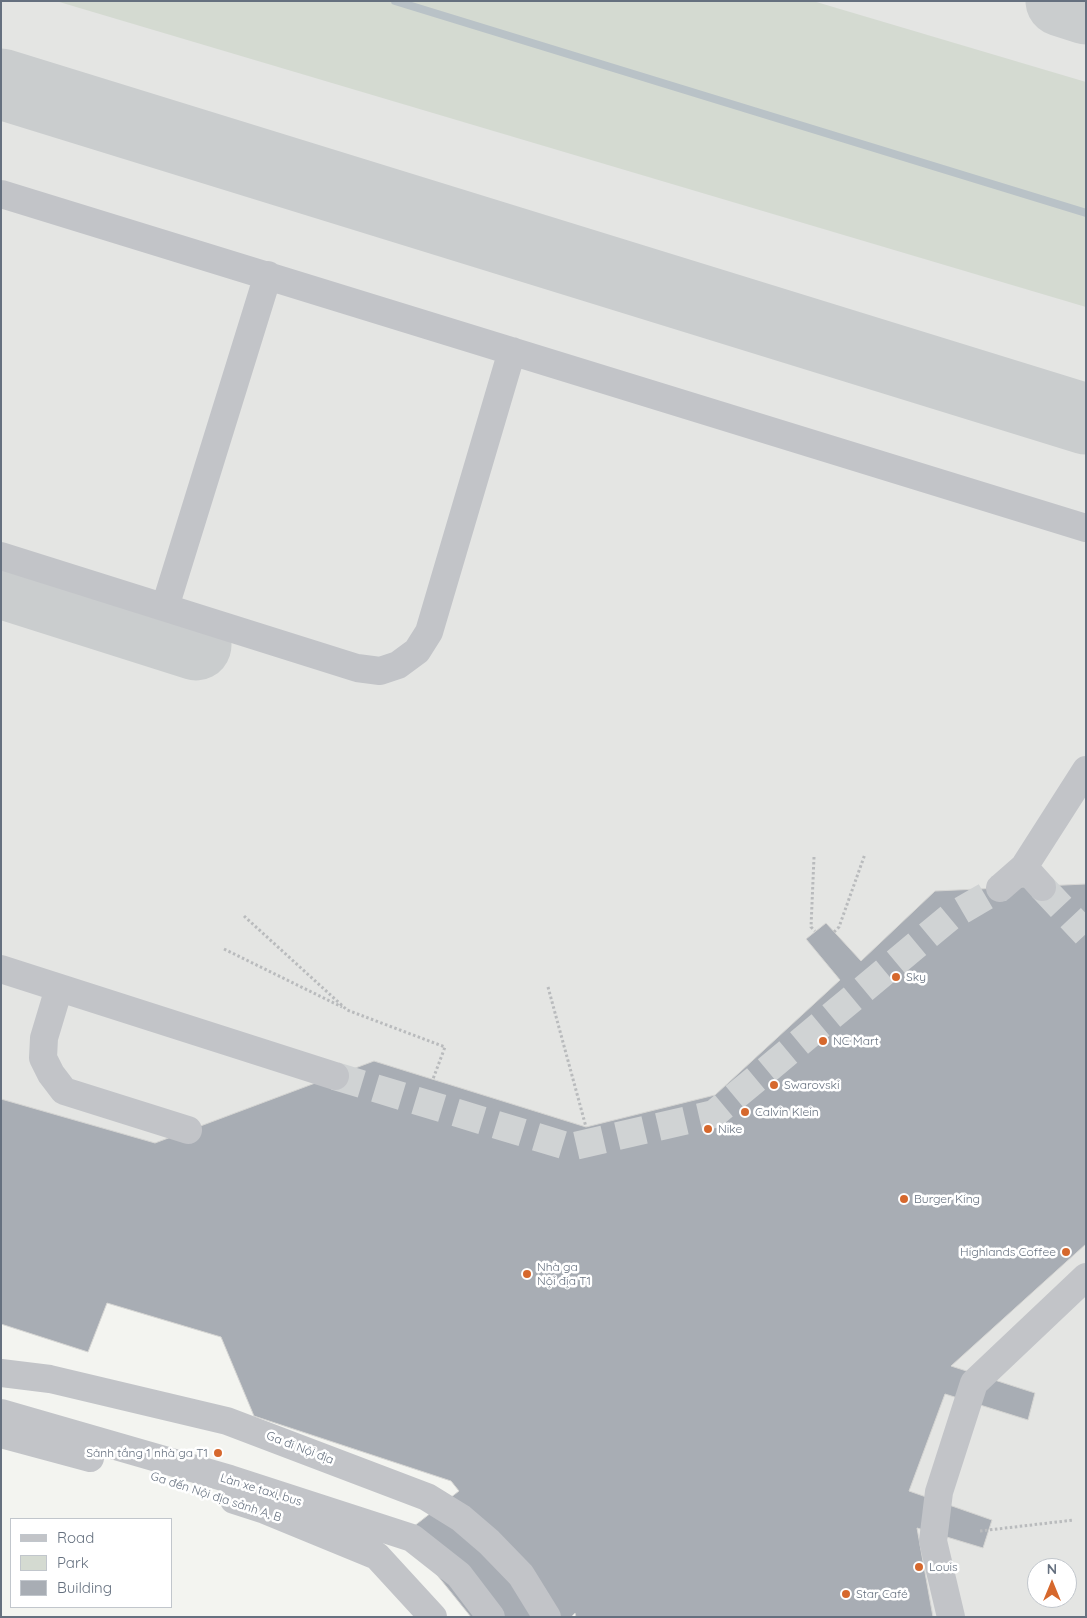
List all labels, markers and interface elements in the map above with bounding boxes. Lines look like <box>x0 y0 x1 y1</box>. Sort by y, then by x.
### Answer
place label: Sky <box>906 970 926 984</box>
marker: Sky <box>890 971 902 983</box>
place label: NC Mart <box>833 1034 879 1048</box>
marker: NC Mart <box>817 1035 829 1047</box>
place label: Swarovski <box>784 1078 840 1092</box>
marker: Swarovski <box>768 1079 780 1091</box>
place label: Calvin Klein <box>755 1105 819 1119</box>
marker: Calvin Klein <box>739 1106 751 1118</box>
place label: Nike <box>718 1122 742 1136</box>
marker: Nike <box>702 1123 714 1135</box>
place label: Burger King <box>914 1192 980 1206</box>
marker: Burger King <box>898 1193 910 1205</box>
place label: Highlands Coffee <box>960 1245 1056 1259</box>
marker: Highlands Coffee <box>1060 1246 1072 1258</box>
place label: Nhà ga Nội địa T1 <box>537 1260 591 1288</box>
marker: Nhà ga Nội địa T1 <box>521 1268 533 1280</box>
street label: Ga đi Nội địa <box>264 1429 336 1467</box>
place label: Sảnh tầng 1 nhà ga T1 <box>86 1446 208 1460</box>
marker: Sảnh tầng 1 nhà ga T1 <box>212 1447 224 1459</box>
street label: Ga đến Nội địa sảnh A, B <box>149 1469 283 1525</box>
street label: Làn xe taxi, bus <box>218 1471 304 1509</box>
legend <box>10 1518 172 1608</box>
text: Road <box>57 1528 94 1547</box>
text: Park <box>57 1553 89 1572</box>
north arrow <box>1027 1558 1077 1608</box>
place label: Louis <box>929 1560 958 1574</box>
text: N <box>1047 1560 1057 1578</box>
marker: Louis <box>913 1561 925 1573</box>
text: Building <box>57 1578 112 1597</box>
place label: Star Café <box>856 1587 908 1601</box>
marker: Star Café <box>840 1588 852 1600</box>

